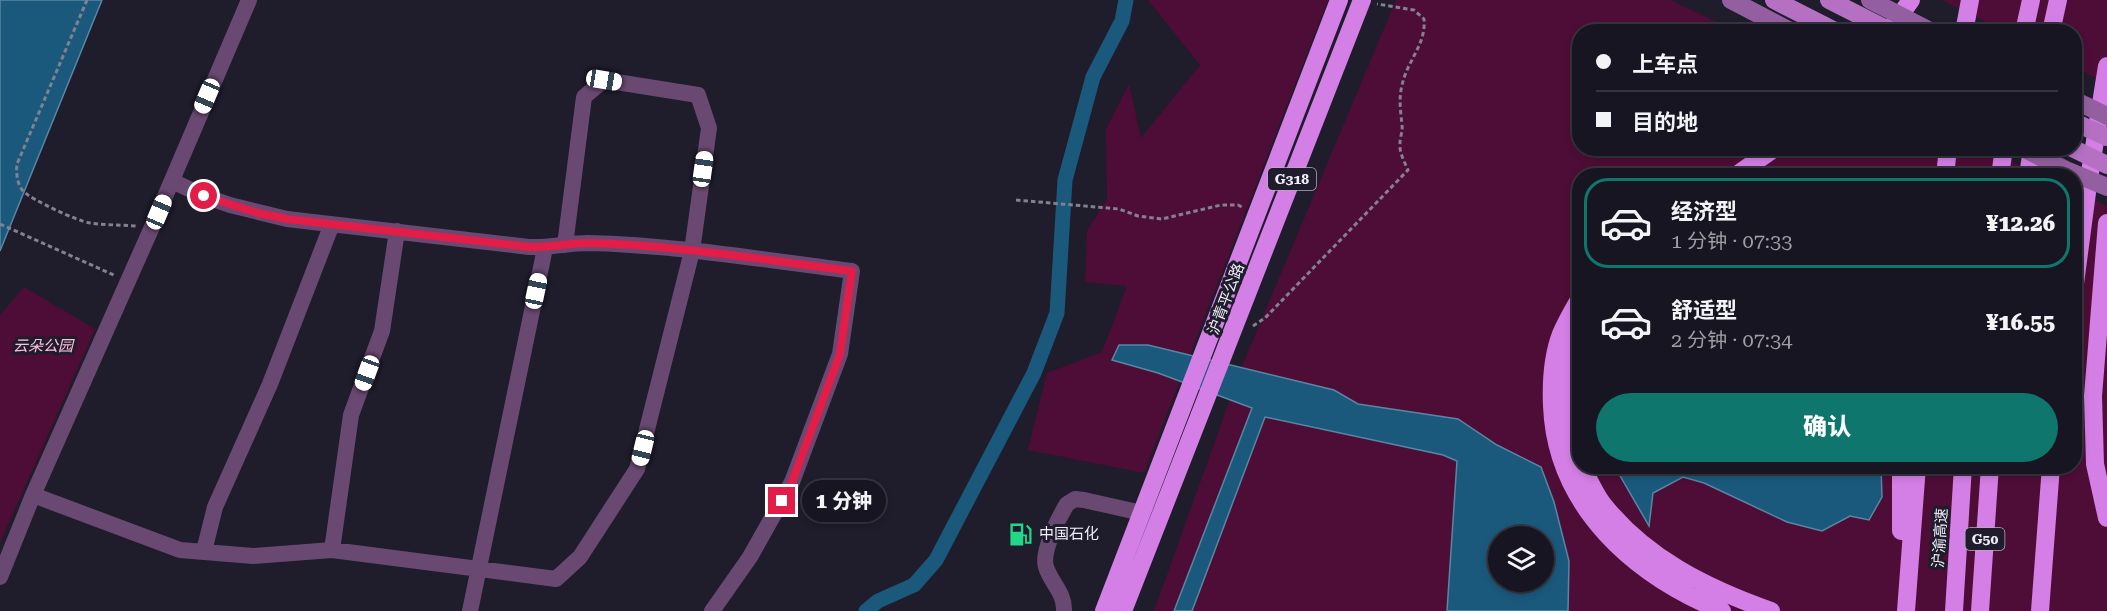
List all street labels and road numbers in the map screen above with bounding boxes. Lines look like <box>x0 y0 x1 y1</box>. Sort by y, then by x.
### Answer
road number: G318 <box>1268 168 1316 190</box>
street label: 沪青平公路 <box>1204 261 1248 337</box>
street label: 沪渝高速 <box>1929 507 1951 569</box>
road number: G50 <box>1966 528 2004 550</box>

